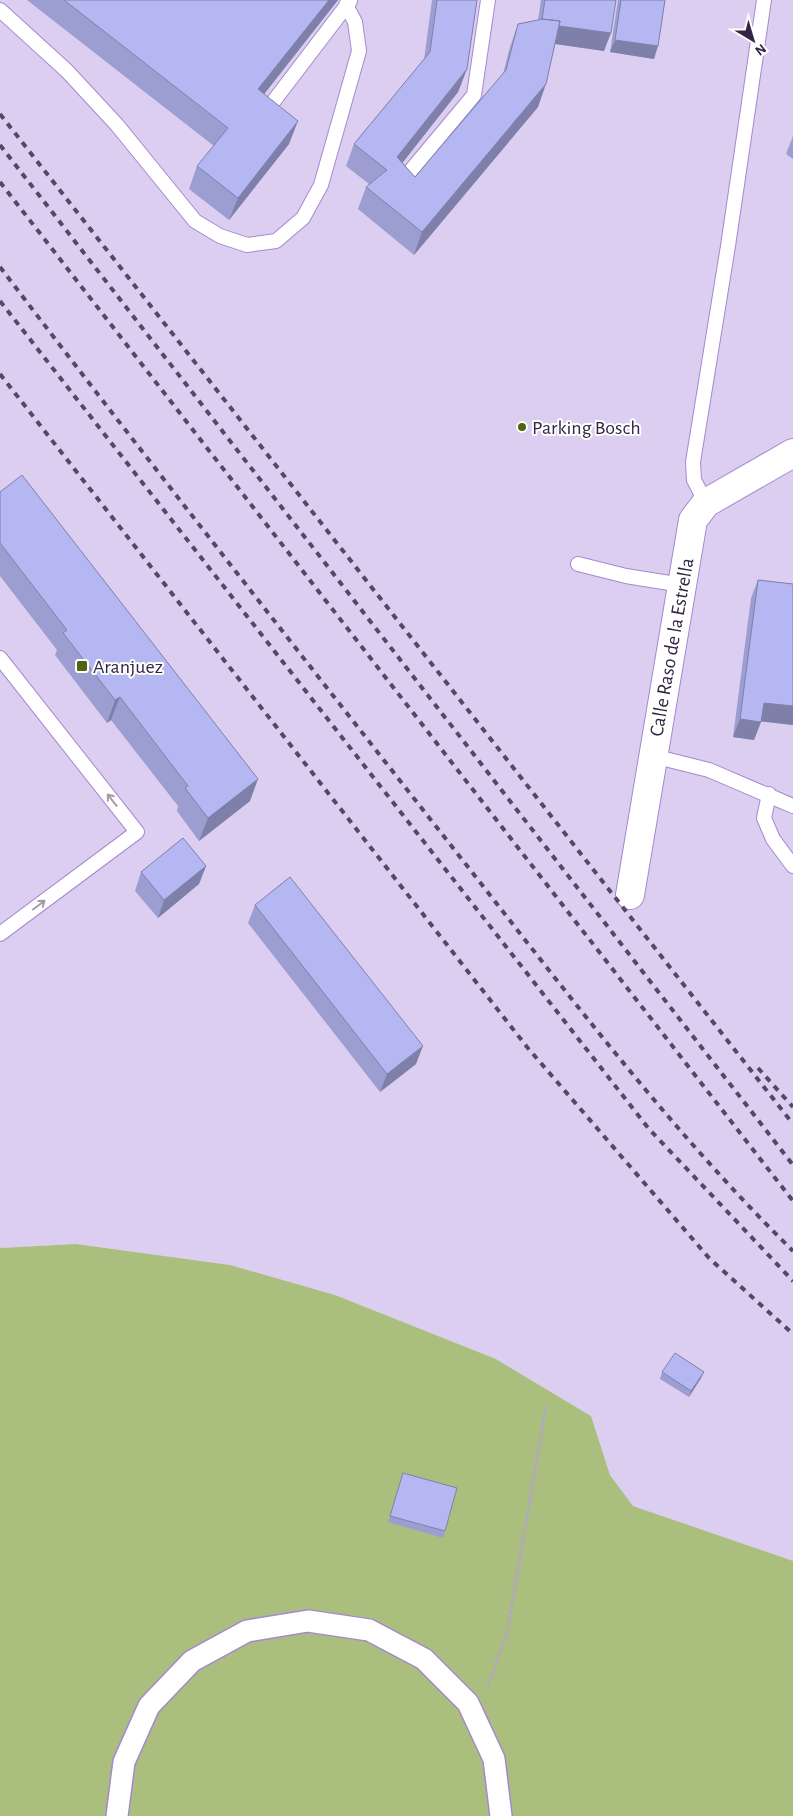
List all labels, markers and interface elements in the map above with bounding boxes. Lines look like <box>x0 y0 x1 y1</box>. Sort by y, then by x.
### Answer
north arrow <box>728 15 778 65</box>
text: N <box>752 41 769 58</box>
place label: Parking Bosch <box>532 418 641 438</box>
marker: Parking Bosch <box>516 421 528 433</box>
street label: Calle Raso de la Estrella <box>646 556 698 738</box>
place label: Aranjuez <box>93 657 163 677</box>
marker: Aranjuez <box>75 659 89 673</box>
one-way arrow <box>106 794 117 807</box>
one-way arrow <box>32 900 46 910</box>

